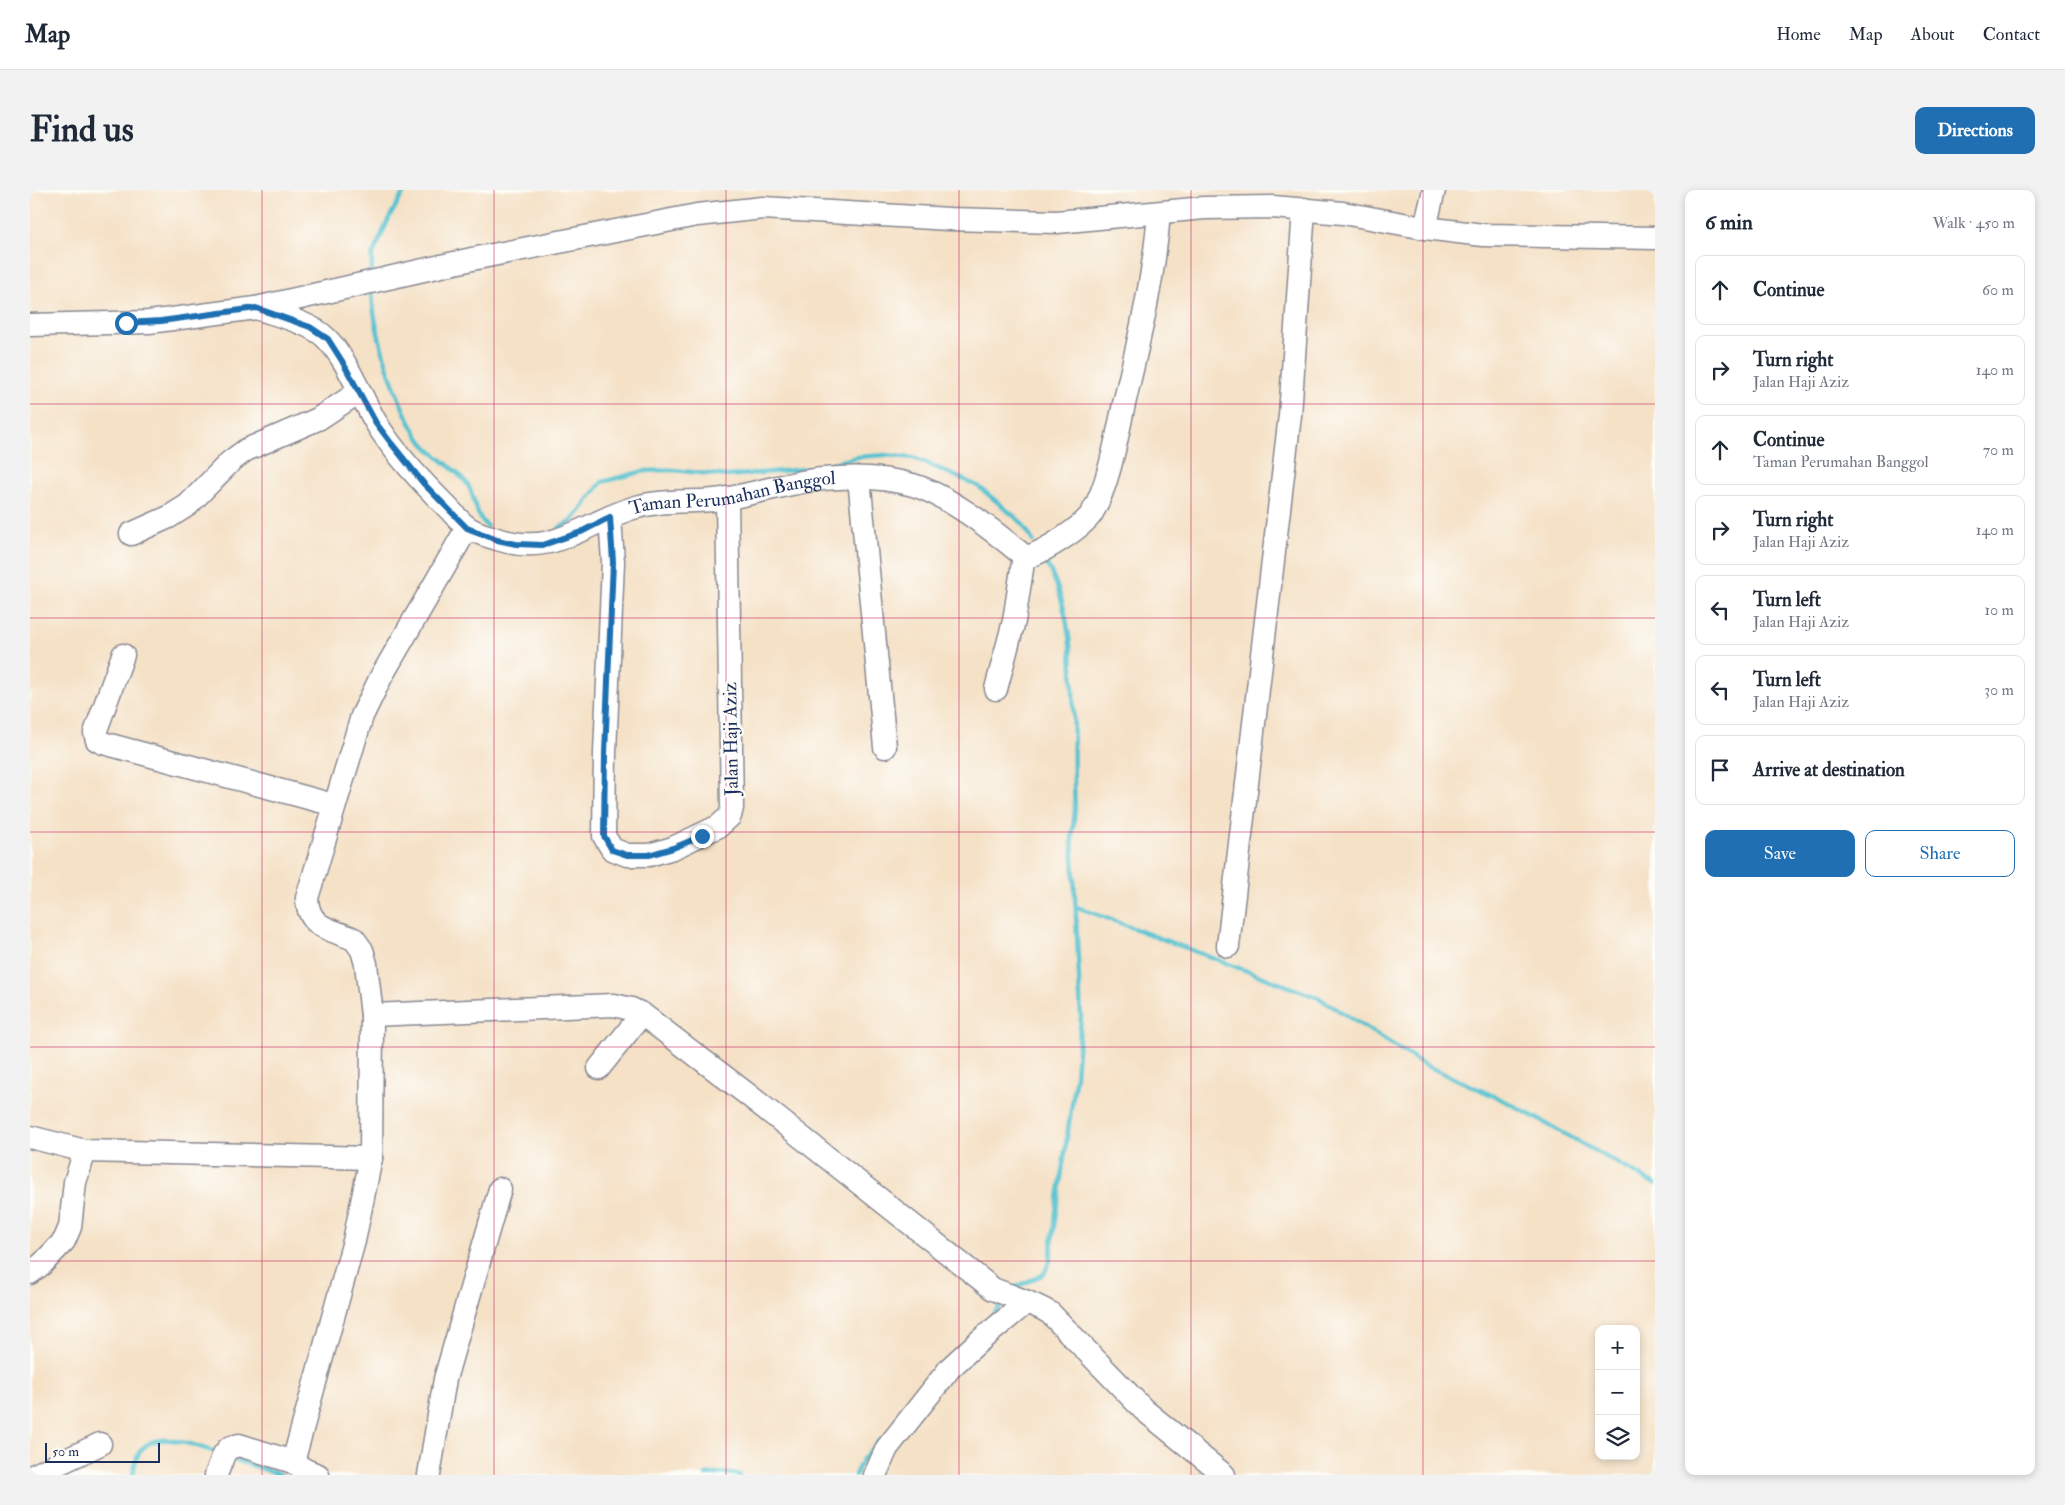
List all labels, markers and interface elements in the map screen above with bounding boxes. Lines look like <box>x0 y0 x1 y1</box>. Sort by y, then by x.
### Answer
text: Map <box>25 19 70 50</box>
text: Home <box>1776 23 1821 46</box>
text: Map <box>1849 23 1883 46</box>
text: About <box>1911 23 1955 46</box>
text: Contact <box>1983 23 2040 46</box>
button: Directions <box>1915 107 2035 154</box>
text: Find us <box>30 108 134 152</box>
text: 6 min <box>1705 209 1753 236</box>
text: Walk · 450 m <box>1932 213 2015 233</box>
icon: ahead <box>1706 276 1734 304</box>
text: Continue <box>1753 278 1824 302</box>
text: 60 m <box>1982 280 2014 300</box>
route start <box>115 312 138 335</box>
text: Turn right <box>1753 348 1833 372</box>
icon: right <box>1706 356 1734 384</box>
text: 140 m <box>1976 360 2014 380</box>
text: Jalan Haji Aziz <box>1753 372 1849 392</box>
text: Continue <box>1753 428 1824 452</box>
icon: ahead <box>1706 436 1734 464</box>
text: 70 m <box>1983 440 2014 460</box>
text: Taman Perumahan Banggol <box>1753 452 1929 472</box>
street label: Taman Perumahan Banggol <box>626 466 836 520</box>
text: Turn right <box>1753 508 1833 532</box>
icon: right <box>1706 516 1734 544</box>
text: 140 m <box>1976 520 2014 540</box>
text: Jalan Haji Aziz <box>1753 532 1849 552</box>
text: Turn left <box>1753 588 1821 612</box>
icon: left <box>1706 596 1734 624</box>
text: 10 m <box>1984 600 2014 620</box>
text: Jalan Haji Aziz <box>1753 612 1849 632</box>
text: Turn left <box>1753 668 1821 692</box>
icon: left <box>1706 676 1734 704</box>
text: 30 m <box>1984 680 2014 700</box>
street label: Jalan Haji Aziz <box>718 682 744 797</box>
text: Jalan Haji Aziz <box>1753 692 1849 712</box>
icon: arrive <box>1706 756 1734 784</box>
text: Arrive at destination <box>1753 758 1905 782</box>
route end <box>691 825 714 848</box>
button: Save <box>1705 830 1855 877</box>
button: Share <box>1865 830 2015 877</box>
map controls <box>1595 1325 1640 1460</box>
button: + <box>1595 1325 1640 1370</box>
button: − <box>1595 1370 1640 1415</box>
button: layers <box>1595 1415 1640 1460</box>
scale bar <box>45 1440 160 1463</box>
text: 50 m <box>52 1443 79 1460</box>

